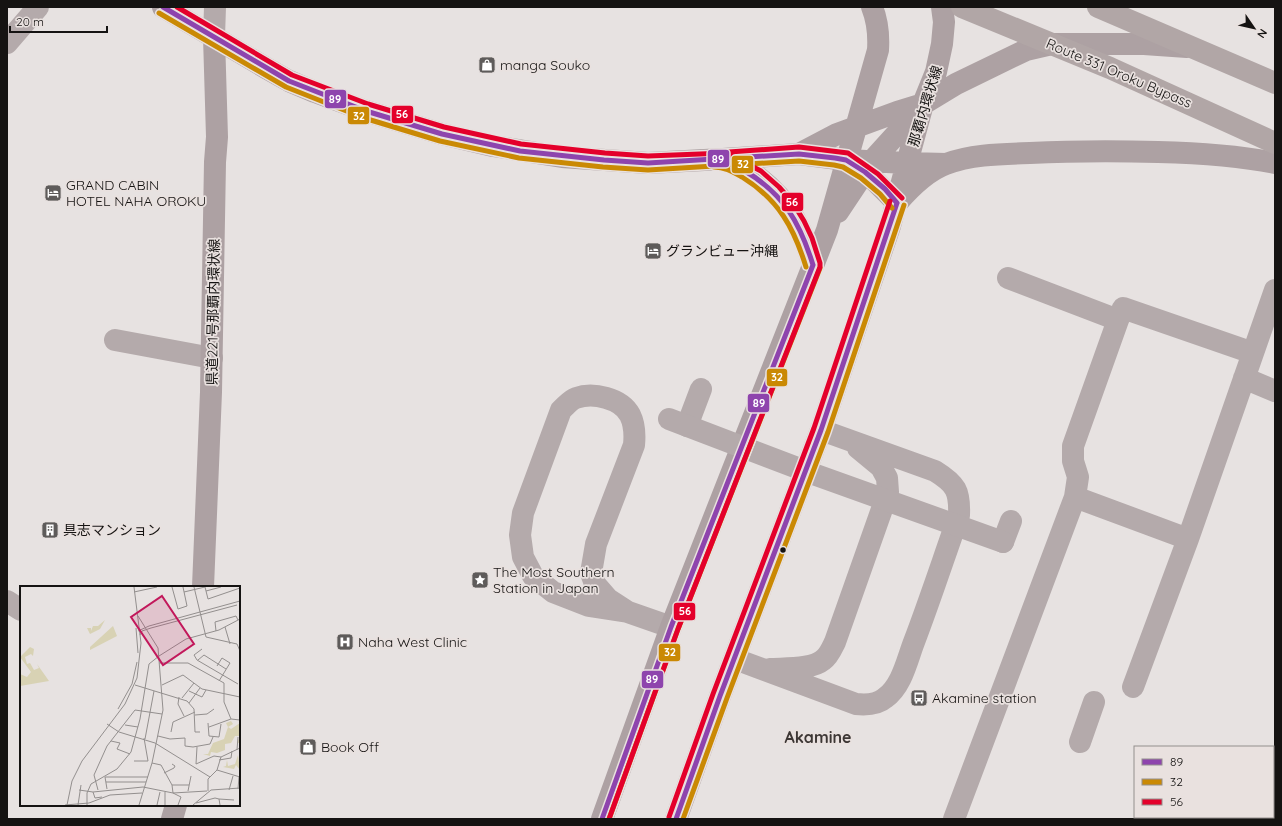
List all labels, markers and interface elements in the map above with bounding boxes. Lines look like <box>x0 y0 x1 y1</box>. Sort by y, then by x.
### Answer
scale bar <box>10 8 107 34</box>
north arrow <box>1234 8 1274 48</box>
text: 20 m <box>16 14 44 29</box>
text: N <box>1254 26 1270 41</box>
street label: Route 331 Oroku Bypass <box>1043 34 1195 112</box>
shop icon: manga Souko <box>477 55 497 75</box>
place label: manga Souko <box>500 56 590 74</box>
street label: 那覇内環状線 <box>904 63 946 149</box>
line badge: 89 <box>324 89 347 109</box>
text: 89 <box>329 92 341 106</box>
line badge: 56 <box>391 105 414 124</box>
line badge: 32 <box>347 106 370 125</box>
text: 56 <box>396 107 408 121</box>
text: 32 <box>353 109 365 123</box>
line badge: 89 <box>707 149 730 168</box>
text: 89 <box>712 152 724 166</box>
line badge: 32 <box>731 155 754 174</box>
text: 32 <box>737 157 749 171</box>
place label: GRAND CABIN HOTEL NAHA OROKU <box>66 176 206 210</box>
hotel icon: GRAND CABIN HOTEL NAHA OROKU <box>43 183 63 203</box>
line badge: 56 <box>781 192 804 212</box>
text: 56 <box>786 195 798 209</box>
street label: 県道221号那覇内環状線 <box>203 239 223 385</box>
hotel icon: グランビュー沖縄 <box>643 241 663 261</box>
place label: グランビュー沖縄 <box>666 242 778 260</box>
line badge: 32 <box>766 368 788 387</box>
text: 32 <box>771 370 783 384</box>
line badge: 89 <box>747 393 770 413</box>
text: 89 <box>753 396 765 410</box>
building icon: 具志マンション <box>40 520 60 540</box>
place label: 具志マンション <box>63 521 161 539</box>
unlabelled marker <box>778 545 788 555</box>
place label: The Most Southern Station in Japan <box>493 563 615 597</box>
place icon: The Most Southern Station in Japan <box>470 570 490 590</box>
inset map <box>20 586 240 806</box>
line badge: 56 <box>673 602 696 621</box>
text: 56 <box>679 604 691 618</box>
hospital icon: Naha West Clinic <box>335 632 355 652</box>
place label: Naha West Clinic <box>358 633 467 651</box>
line badge: 32 <box>658 643 681 662</box>
text: 32 <box>664 645 676 659</box>
line badge: 89 <box>641 670 664 689</box>
text: 89 <box>646 672 658 686</box>
bus stop icon: Akamine station <box>909 688 929 708</box>
place label: Akamine station <box>932 689 1037 707</box>
district label: Akamine <box>785 727 851 747</box>
shop icon: Book Off <box>298 737 318 757</box>
place label: Book Off <box>321 738 379 756</box>
legend <box>1134 746 1274 818</box>
text: 89 <box>1170 754 1183 769</box>
text: 32 <box>1170 774 1183 789</box>
text: 56 <box>1170 794 1184 809</box>

